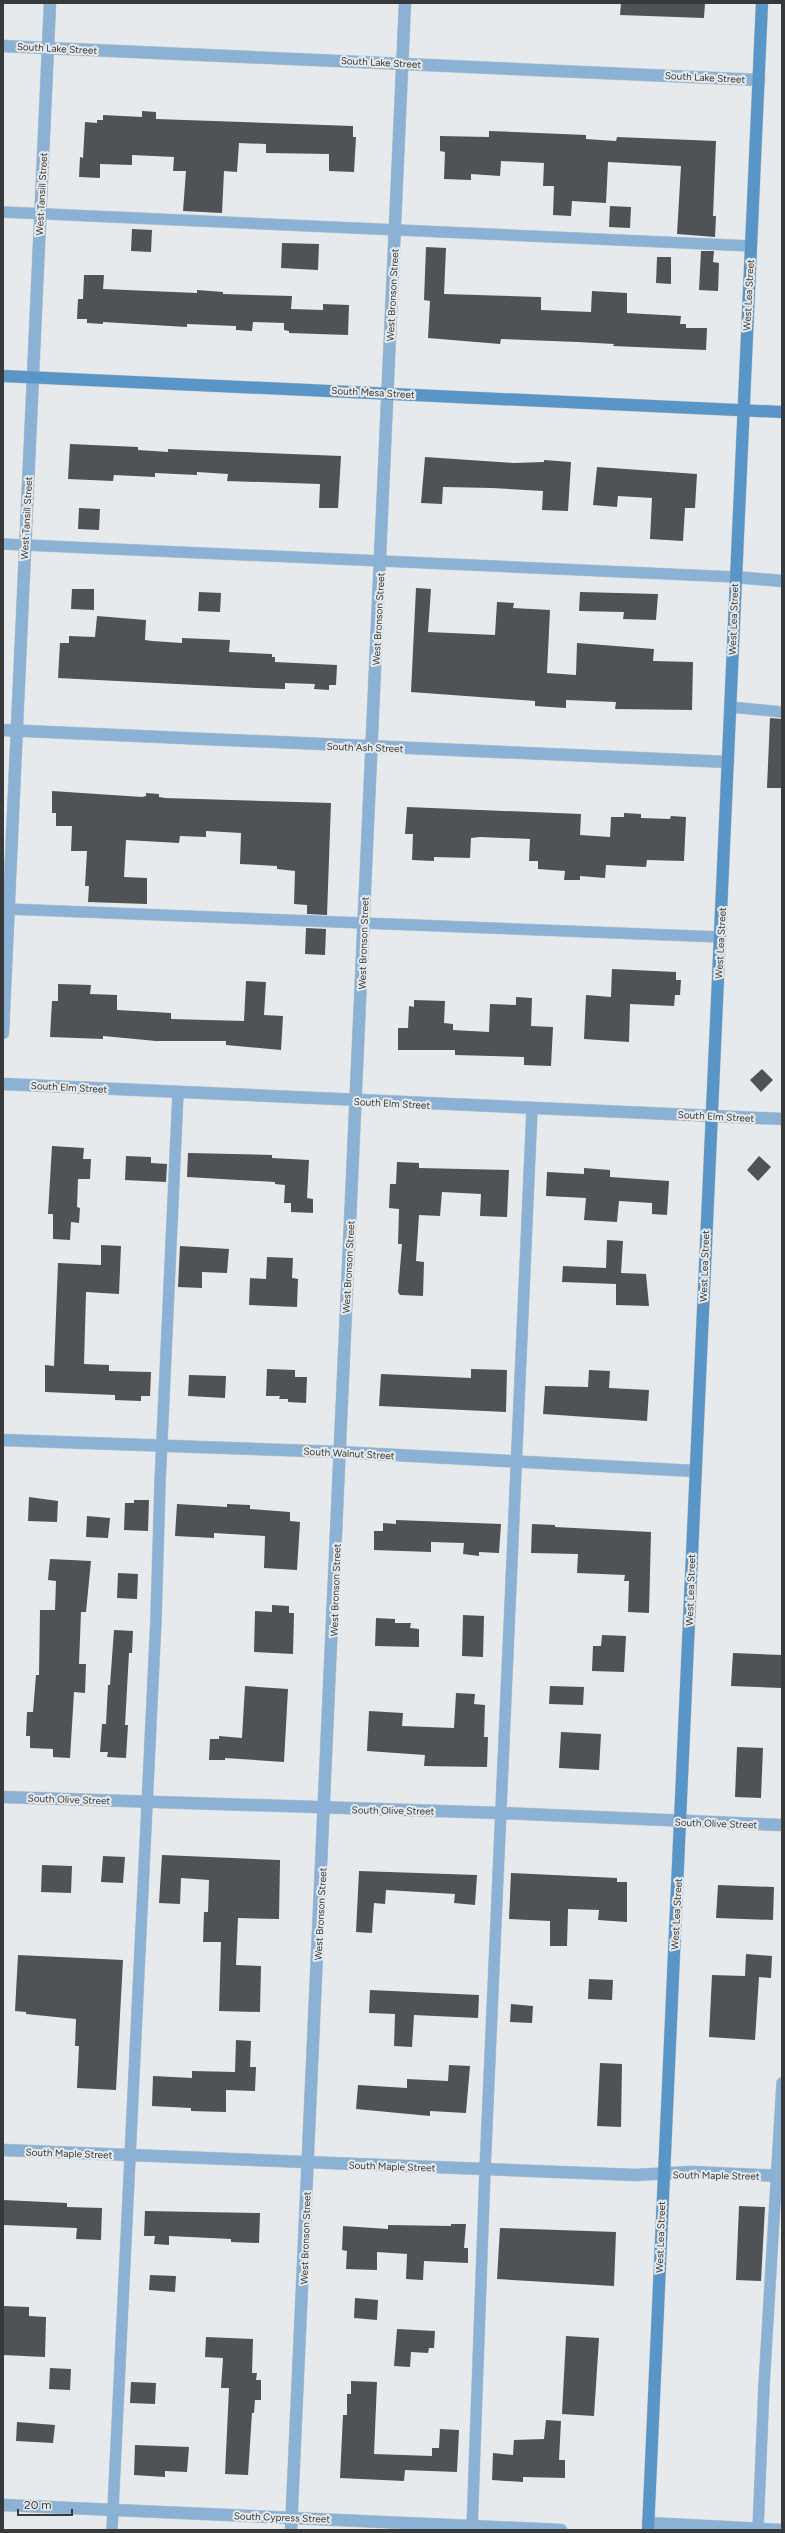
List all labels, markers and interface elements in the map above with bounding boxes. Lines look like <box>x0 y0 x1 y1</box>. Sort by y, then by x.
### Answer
street label: South Lake Street <box>17 40 98 57</box>
street label: South Lake Street <box>341 54 422 71</box>
street label: South Lake Street <box>665 69 746 86</box>
street label: West Tansill Street <box>33 152 50 236</box>
street label: West Bronson Street <box>384 248 401 342</box>
street label: West Lea Street <box>740 259 757 331</box>
street label: South Mesa Street <box>331 384 415 401</box>
street label: West Tansill Street <box>18 476 35 560</box>
street label: West Bronson Street <box>370 572 387 666</box>
street label: West Lea Street <box>726 583 741 655</box>
street label: South Ash Street <box>326 740 404 755</box>
street label: West Bronson Street <box>355 896 372 990</box>
street label: West Lea Street <box>712 907 729 979</box>
street label: South Elm Street <box>30 1079 108 1096</box>
street label: South Elm Street <box>353 1095 431 1112</box>
street label: South Elm Street <box>677 1108 755 1125</box>
street label: West Bronson Street <box>340 1220 357 1314</box>
street label: West Lea Street <box>697 1230 712 1302</box>
street label: South Walnut Street <box>303 1445 395 1462</box>
street label: West Bronson Street <box>327 1543 344 1637</box>
street label: West Lea Street <box>683 1554 698 1626</box>
street label: South Olive Street <box>27 1792 111 1807</box>
street label: South Olive Street <box>352 1803 435 1818</box>
street label: South Olive Street <box>674 1816 758 1831</box>
street label: West Bronson Street <box>312 1867 329 1961</box>
street label: West Lea Street <box>668 1878 685 1950</box>
street label: South Maple Street <box>25 2145 113 2162</box>
street label: South Maple Street <box>348 2158 436 2175</box>
street label: South Maple Street <box>672 2168 760 2183</box>
street label: West Bronson Street <box>297 2191 314 2285</box>
street label: West Lea Street <box>653 2201 668 2273</box>
scale bar <box>18 2491 72 2517</box>
text: 20 m <box>24 2498 52 2512</box>
street label: South Cypress Street <box>234 2509 331 2526</box>

